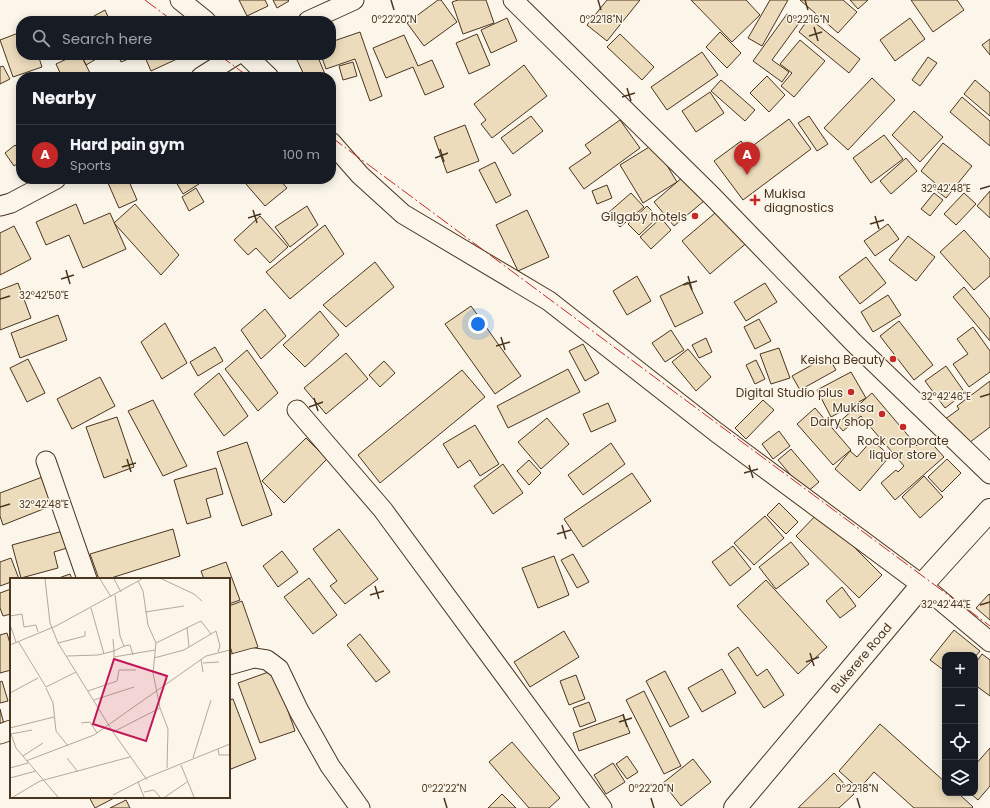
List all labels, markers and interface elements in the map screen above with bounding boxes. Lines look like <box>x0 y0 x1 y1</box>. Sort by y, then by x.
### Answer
text: 0°22'20"N <box>371 12 417 27</box>
text: 0°22'18"N <box>580 12 622 27</box>
text: 0°22'16"N <box>787 12 829 27</box>
search box <box>16 16 336 60</box>
icon: search <box>30 27 52 49</box>
text: Search here <box>62 28 152 49</box>
text: Nearby <box>32 86 96 110</box>
text: Hard pain gym <box>70 134 185 155</box>
pin: A <box>734 142 760 175</box>
text: A <box>40 145 50 164</box>
text: 100 m <box>283 145 320 164</box>
text: Sports <box>70 156 111 175</box>
text: 32°42'48"E <box>921 181 971 196</box>
place label: Mukisa diagnostics <box>764 185 834 216</box>
marker: Mukisa diagnostics <box>749 194 761 206</box>
place label: Gilgaby hotels <box>601 208 687 225</box>
marker: Gilgaby hotels <box>690 211 700 221</box>
text: 32°42'50"E <box>19 288 69 303</box>
your location <box>468 314 488 334</box>
place label: Keisha Beauty <box>800 351 885 368</box>
marker: Keisha Beauty <box>888 354 898 364</box>
place label: Digital Studio plus <box>736 384 843 401</box>
marker: Digital Studio plus <box>846 387 856 397</box>
text: 32°42'46"E <box>921 389 971 404</box>
place label: Mukisa Dairy shop <box>810 399 874 430</box>
marker: Mukisa Dairy shop <box>877 409 887 419</box>
marker: Rock corporate liquor store <box>898 422 908 432</box>
place label: Rock corporate liquor store <box>857 432 949 463</box>
text: 32°42'48"E <box>19 497 69 512</box>
inset map <box>10 578 230 798</box>
text: 32°42'44"E <box>921 597 971 612</box>
street label: Bukerere Road <box>827 619 895 697</box>
map controls <box>942 652 978 796</box>
button: + <box>942 652 978 688</box>
button: − <box>942 688 978 724</box>
button: locate <box>942 724 978 760</box>
button: layers <box>942 760 978 796</box>
text: 0°22'22"N <box>422 781 466 796</box>
text: 0°22'20"N <box>628 781 674 796</box>
text: 0°22'18"N <box>836 781 878 796</box>

